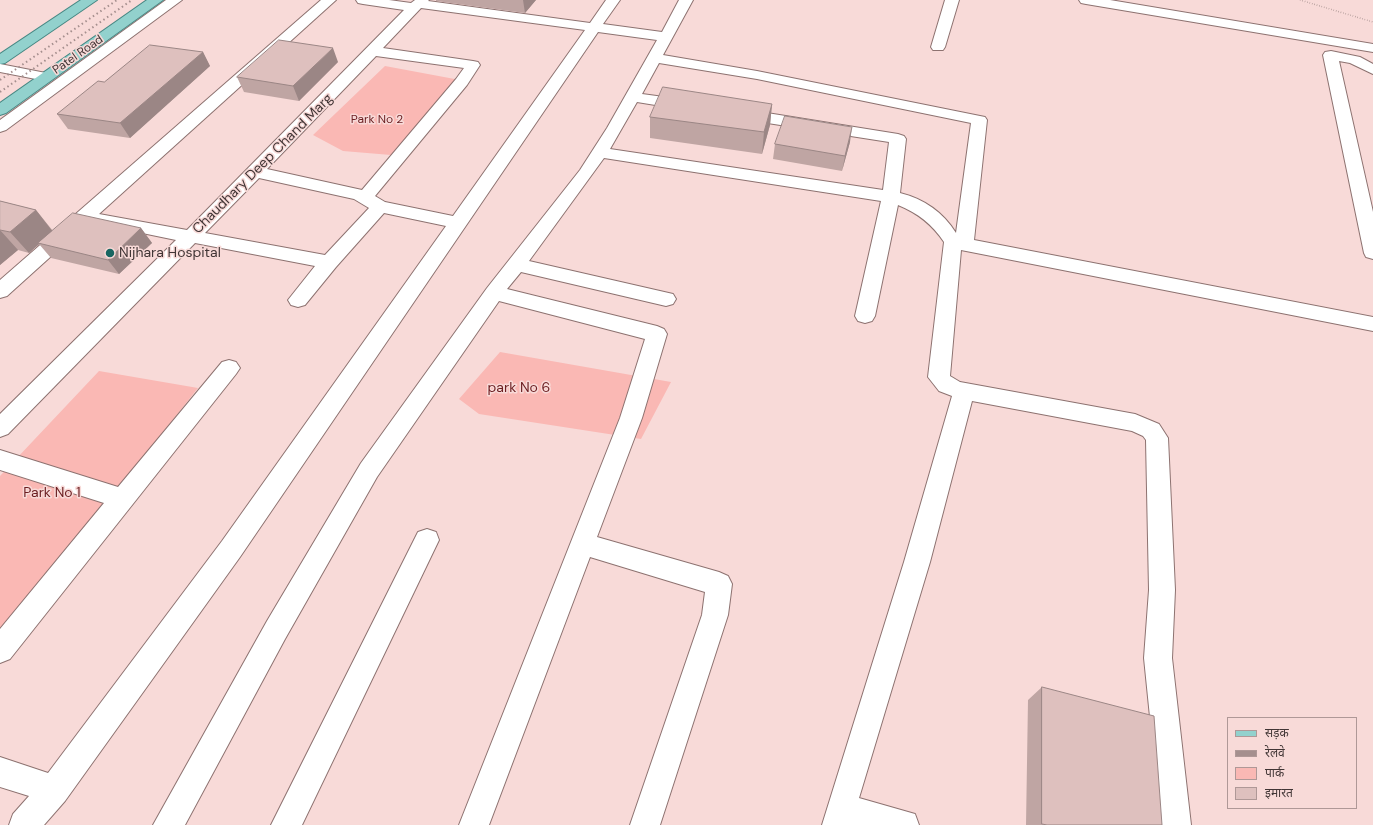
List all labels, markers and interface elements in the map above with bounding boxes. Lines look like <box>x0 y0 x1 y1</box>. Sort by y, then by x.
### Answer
street label: Patel Road <box>50 32 106 78</box>
street label: Chaudhary Deep Chand Marg <box>189 90 337 238</box>
park label: Park No 2 <box>351 113 403 127</box>
place label: Nijhara Hospital <box>119 245 221 261</box>
marker: Nijhara Hospital <box>104 247 116 259</box>
park label: park No 6 <box>488 380 550 396</box>
park label: Park No 1 <box>23 485 81 501</box>
legend <box>1227 717 1357 809</box>
text: सड़क <box>1265 725 1289 741</box>
text: रेलवे <box>1265 745 1285 761</box>
text: पार्क <box>1265 765 1284 781</box>
text: इमारत <box>1265 785 1293 801</box>

